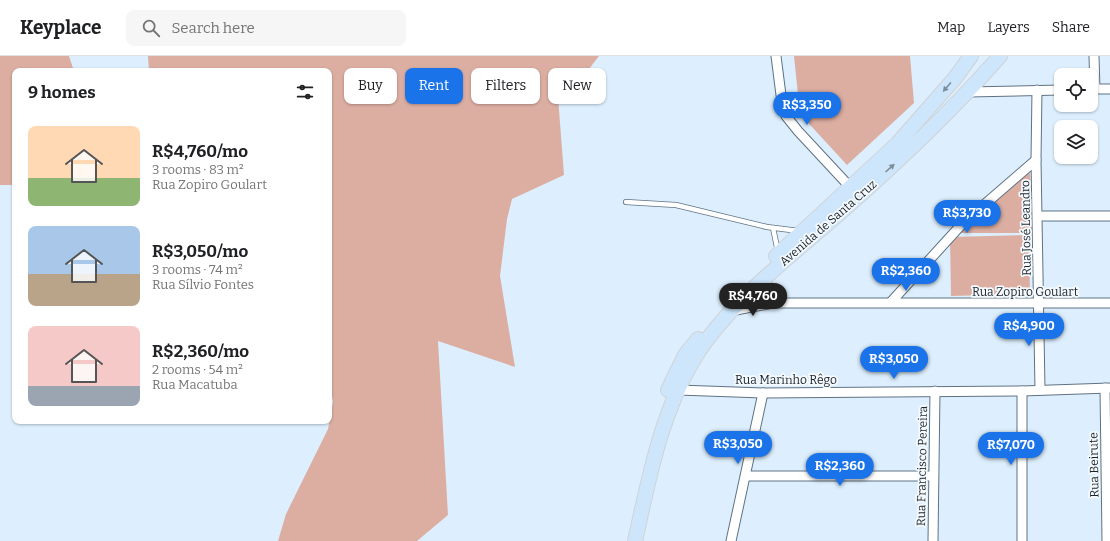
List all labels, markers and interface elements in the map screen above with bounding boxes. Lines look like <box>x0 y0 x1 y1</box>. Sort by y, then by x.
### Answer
search box <box>126 10 406 46</box>
text: Keyplace <box>20 16 102 39</box>
icon: search <box>140 17 162 39</box>
text: Search here <box>172 19 255 37</box>
text: Map <box>937 19 965 36</box>
text: Layers <box>987 19 1030 36</box>
text: Share <box>1052 19 1090 36</box>
chip: Buy <box>344 68 397 104</box>
chip: Rent <box>405 68 463 104</box>
chip: Filters <box>471 68 540 104</box>
chip: New <box>548 68 606 104</box>
map controls <box>1054 68 1098 164</box>
button: locate <box>1054 68 1098 112</box>
icon: filters <box>294 81 316 103</box>
one-way arrow <box>943 81 952 92</box>
text: 9 homes <box>28 82 96 103</box>
pin: R$3,350 <box>770 92 844 126</box>
text: R$3,350 <box>782 97 832 112</box>
button: layers <box>1054 120 1098 164</box>
text: R$4,760/mo <box>152 141 248 162</box>
icon: home <box>60 142 108 190</box>
text: 3 rooms · 83 m² <box>152 162 244 177</box>
one-way arrow <box>885 163 896 172</box>
text: Rua Zopiro Goulart <box>152 177 267 192</box>
street label: Avenida de Santa Cruz <box>777 177 879 269</box>
street label: Rua José Leandro <box>1018 180 1034 276</box>
pin: R$3,730 <box>930 200 1004 234</box>
text: R$3,730 <box>943 205 991 220</box>
text: R$3,050/mo <box>152 241 248 262</box>
icon: home <box>60 242 108 290</box>
pin: R$2,360 <box>869 258 943 292</box>
text: 3 rooms · 74 m² <box>152 262 243 277</box>
text: R$2,360 <box>881 263 931 278</box>
text: Rua Sílvio Fontes <box>152 277 254 292</box>
pin: R$4,760 <box>716 283 790 317</box>
street label: Rua Zopiro Goulart <box>972 285 1079 299</box>
text: R$4,760 <box>728 288 778 303</box>
pin: R$4,900 <box>992 313 1066 347</box>
text: R$4,900 <box>1003 318 1055 333</box>
text: R$2,360/mo <box>152 341 249 362</box>
icon: home <box>60 342 108 390</box>
pin: R$3,050 <box>857 346 931 380</box>
text: R$3,050 <box>869 351 919 366</box>
text: 2 rooms · 54 m² <box>152 362 243 377</box>
street label: Rua Marinho Rêgo <box>735 373 837 387</box>
text: Rua Macatuba <box>152 377 238 392</box>
street label: Rua Francisco Pereira <box>914 405 930 526</box>
pin: R$3,050 <box>701 431 775 465</box>
pin: R$7,070 <box>974 432 1048 466</box>
street label: Rua Beirute <box>1086 432 1102 498</box>
text: R$3,050 <box>713 436 763 451</box>
text: R$7,070 <box>987 437 1035 452</box>
pin: R$2,360 <box>803 453 877 487</box>
text: R$2,360 <box>815 458 865 473</box>

